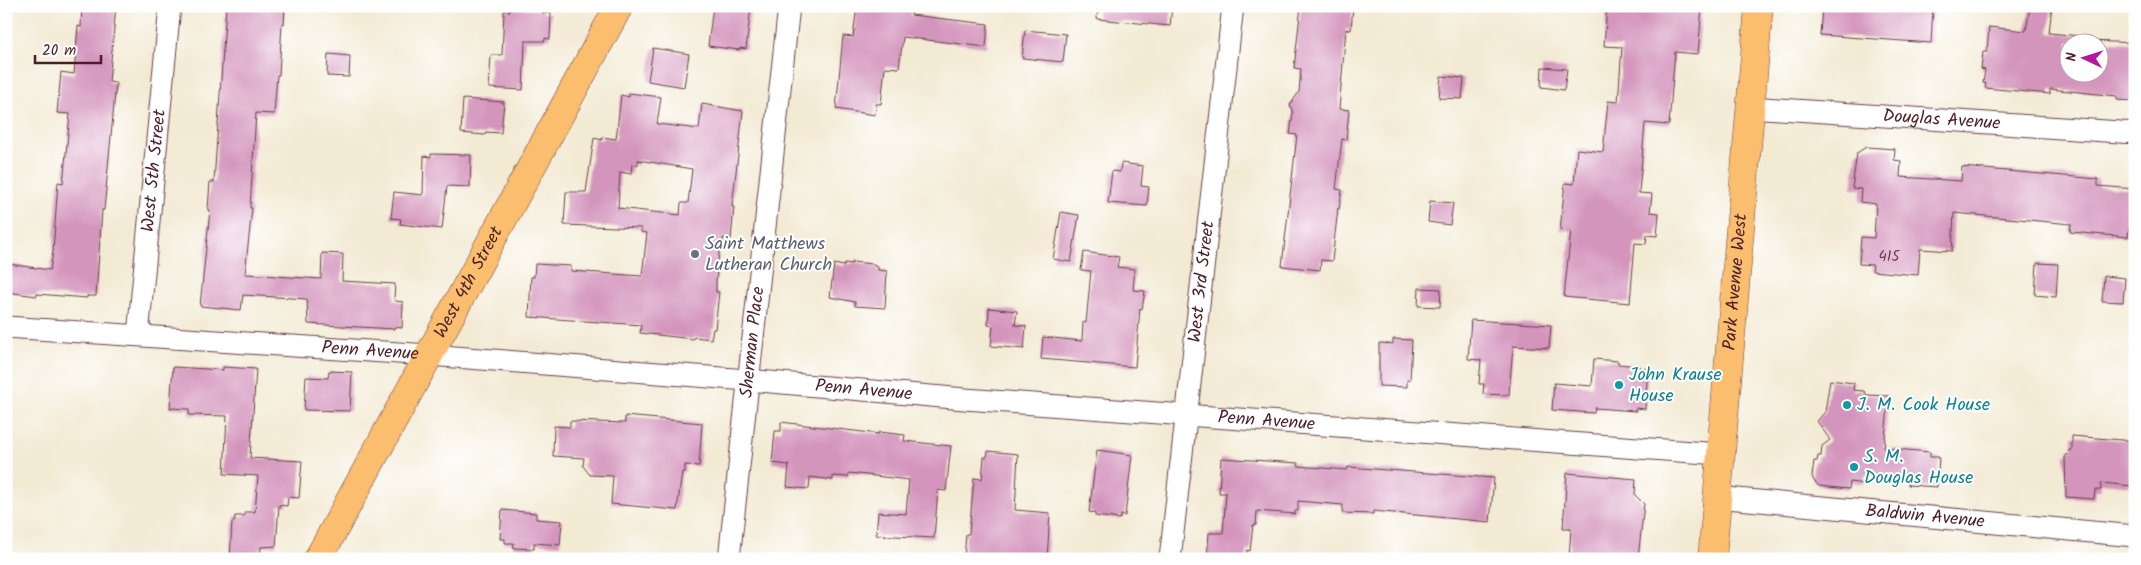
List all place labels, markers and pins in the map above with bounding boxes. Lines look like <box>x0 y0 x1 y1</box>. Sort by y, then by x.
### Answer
place label: Saint Matthews Lutheran Church <box>705 230 832 280</box>
marker: Saint Matthews Lutheran Church <box>689 248 701 260</box>
place label: John Krause House <box>1629 361 1722 411</box>
marker: John Krause House <box>1613 379 1625 391</box>
place label: J. M. Cook House <box>1857 391 1990 420</box>
marker: J. M. Cook House <box>1841 399 1853 411</box>
place label: S. M. Douglas House <box>1864 443 1973 493</box>
marker: S. M. Douglas House <box>1848 461 1860 473</box>

